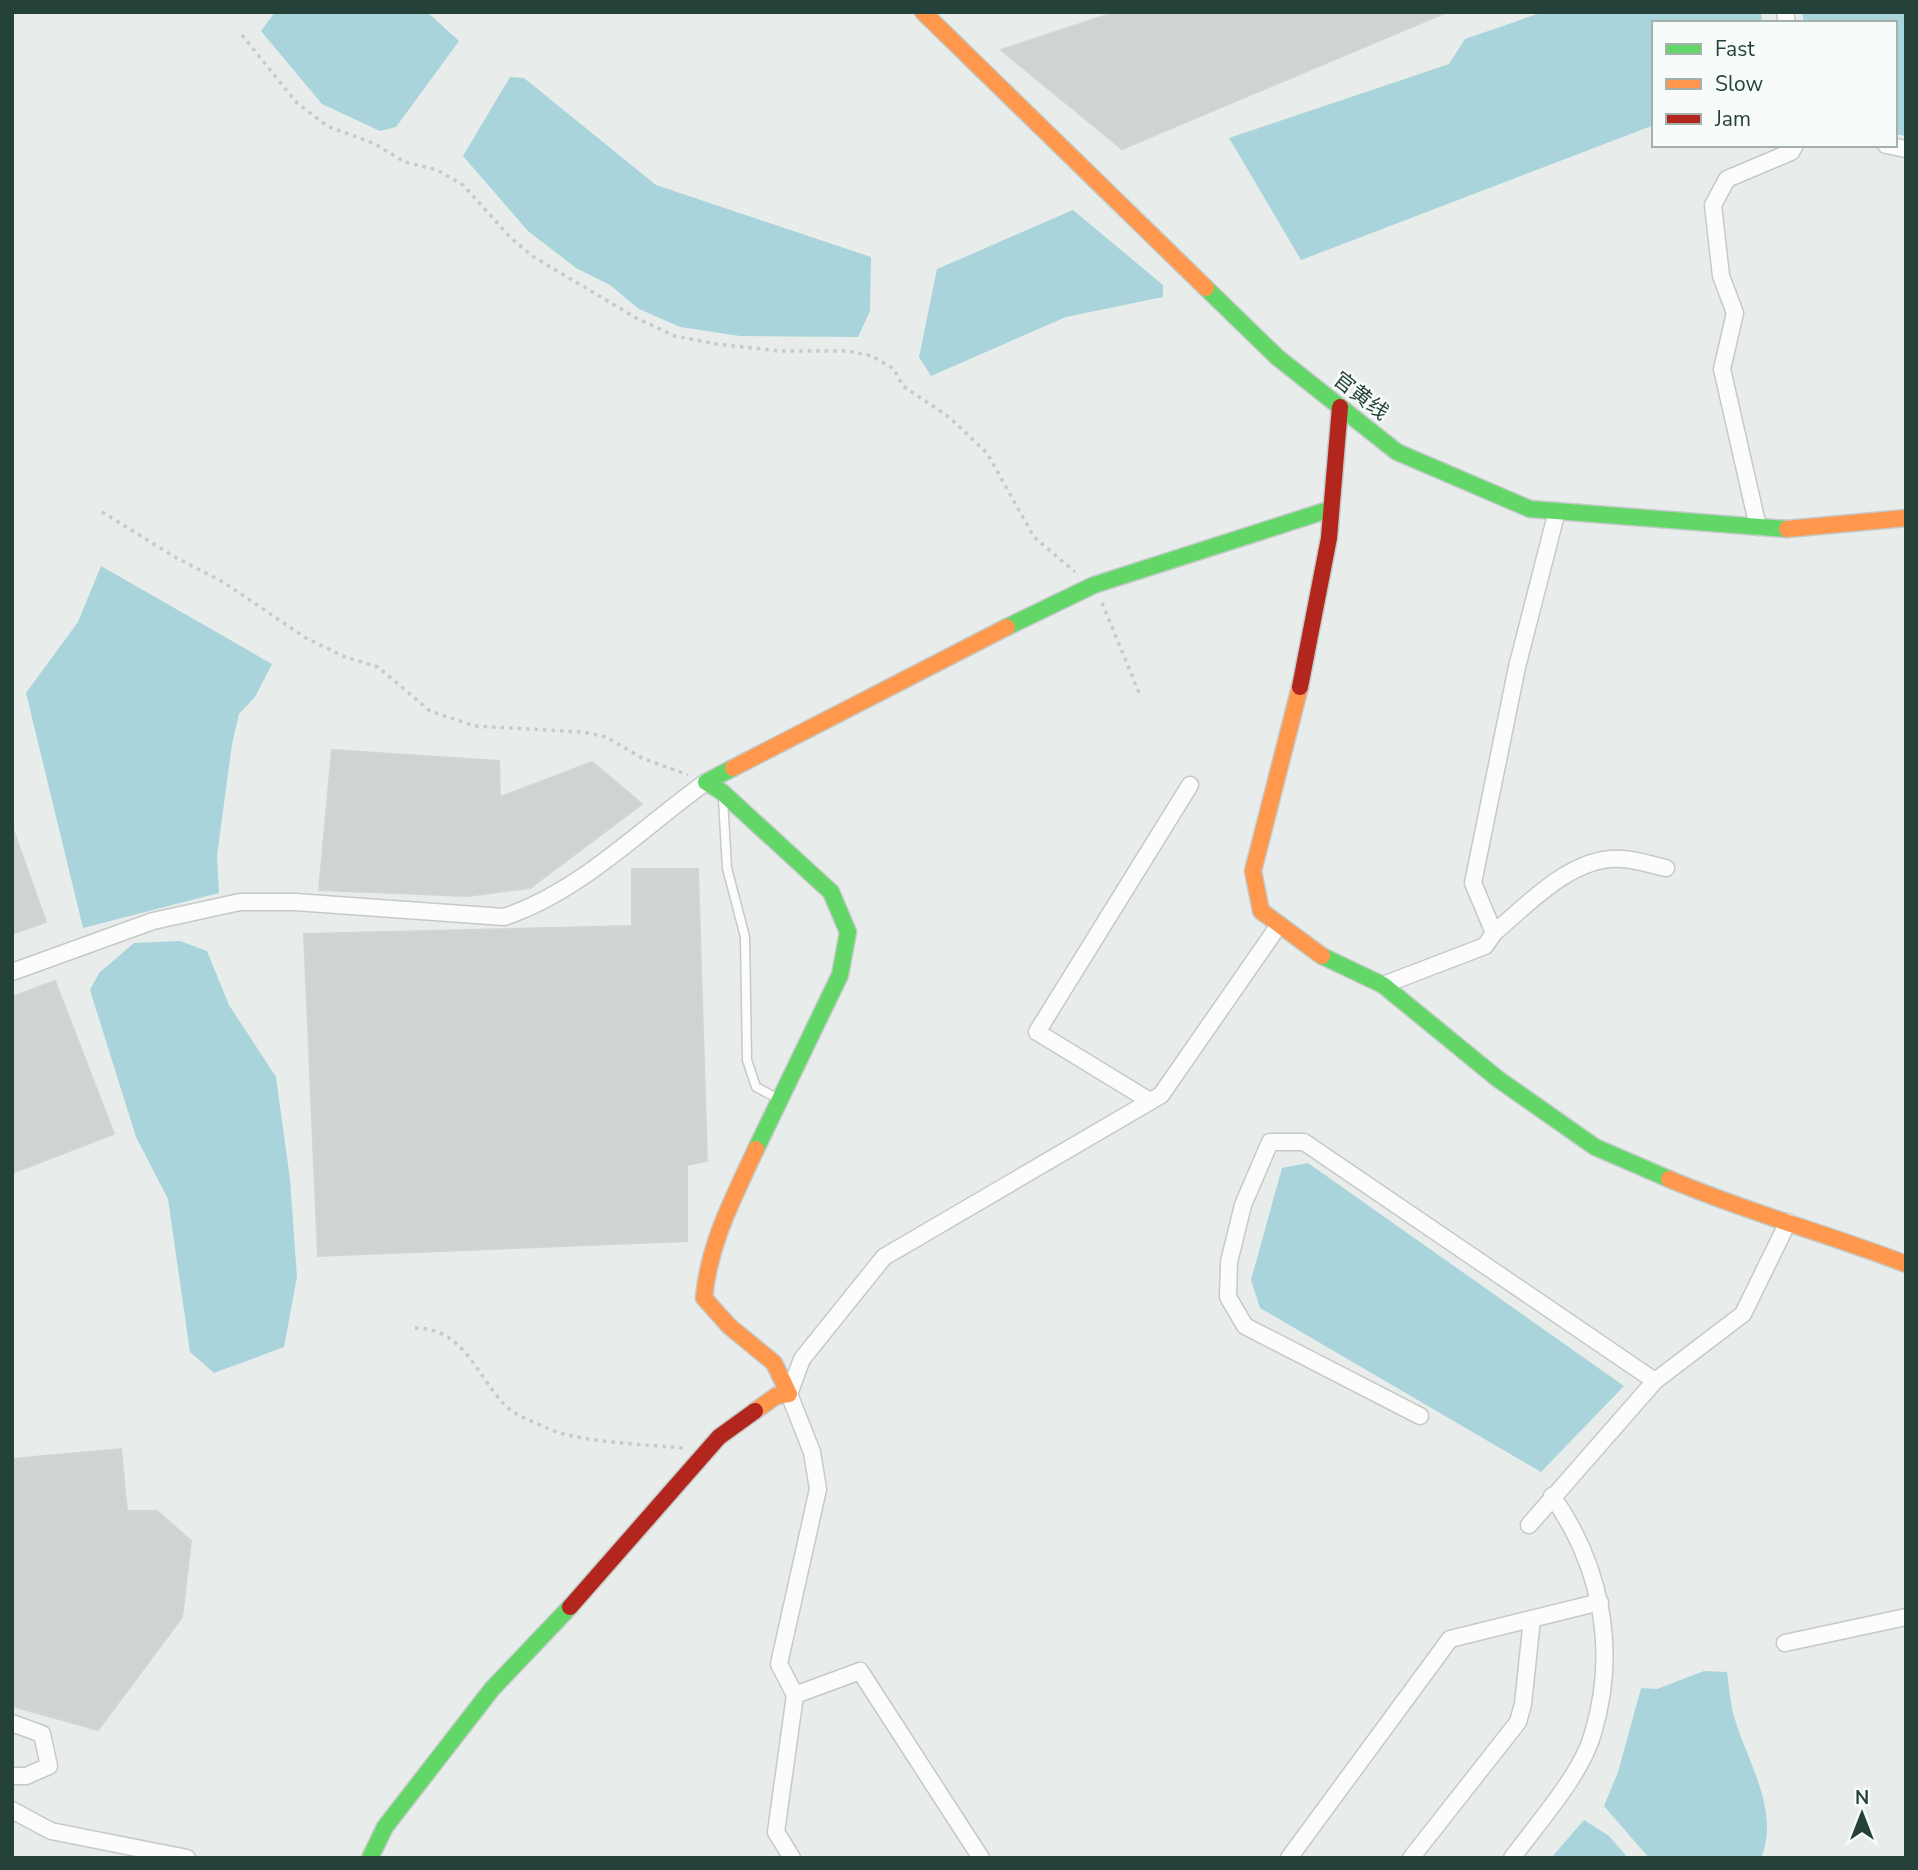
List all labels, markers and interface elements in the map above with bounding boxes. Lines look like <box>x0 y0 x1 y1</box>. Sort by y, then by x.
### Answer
legend <box>1652 21 1897 147</box>
text: Fast <box>1715 35 1755 63</box>
text: Slow <box>1715 70 1764 98</box>
text: Jam <box>1714 105 1751 133</box>
street label: 官黄线 <box>1328 366 1394 426</box>
north arrow <box>1827 1779 1897 1849</box>
text: N <box>1855 1785 1869 1811</box>

